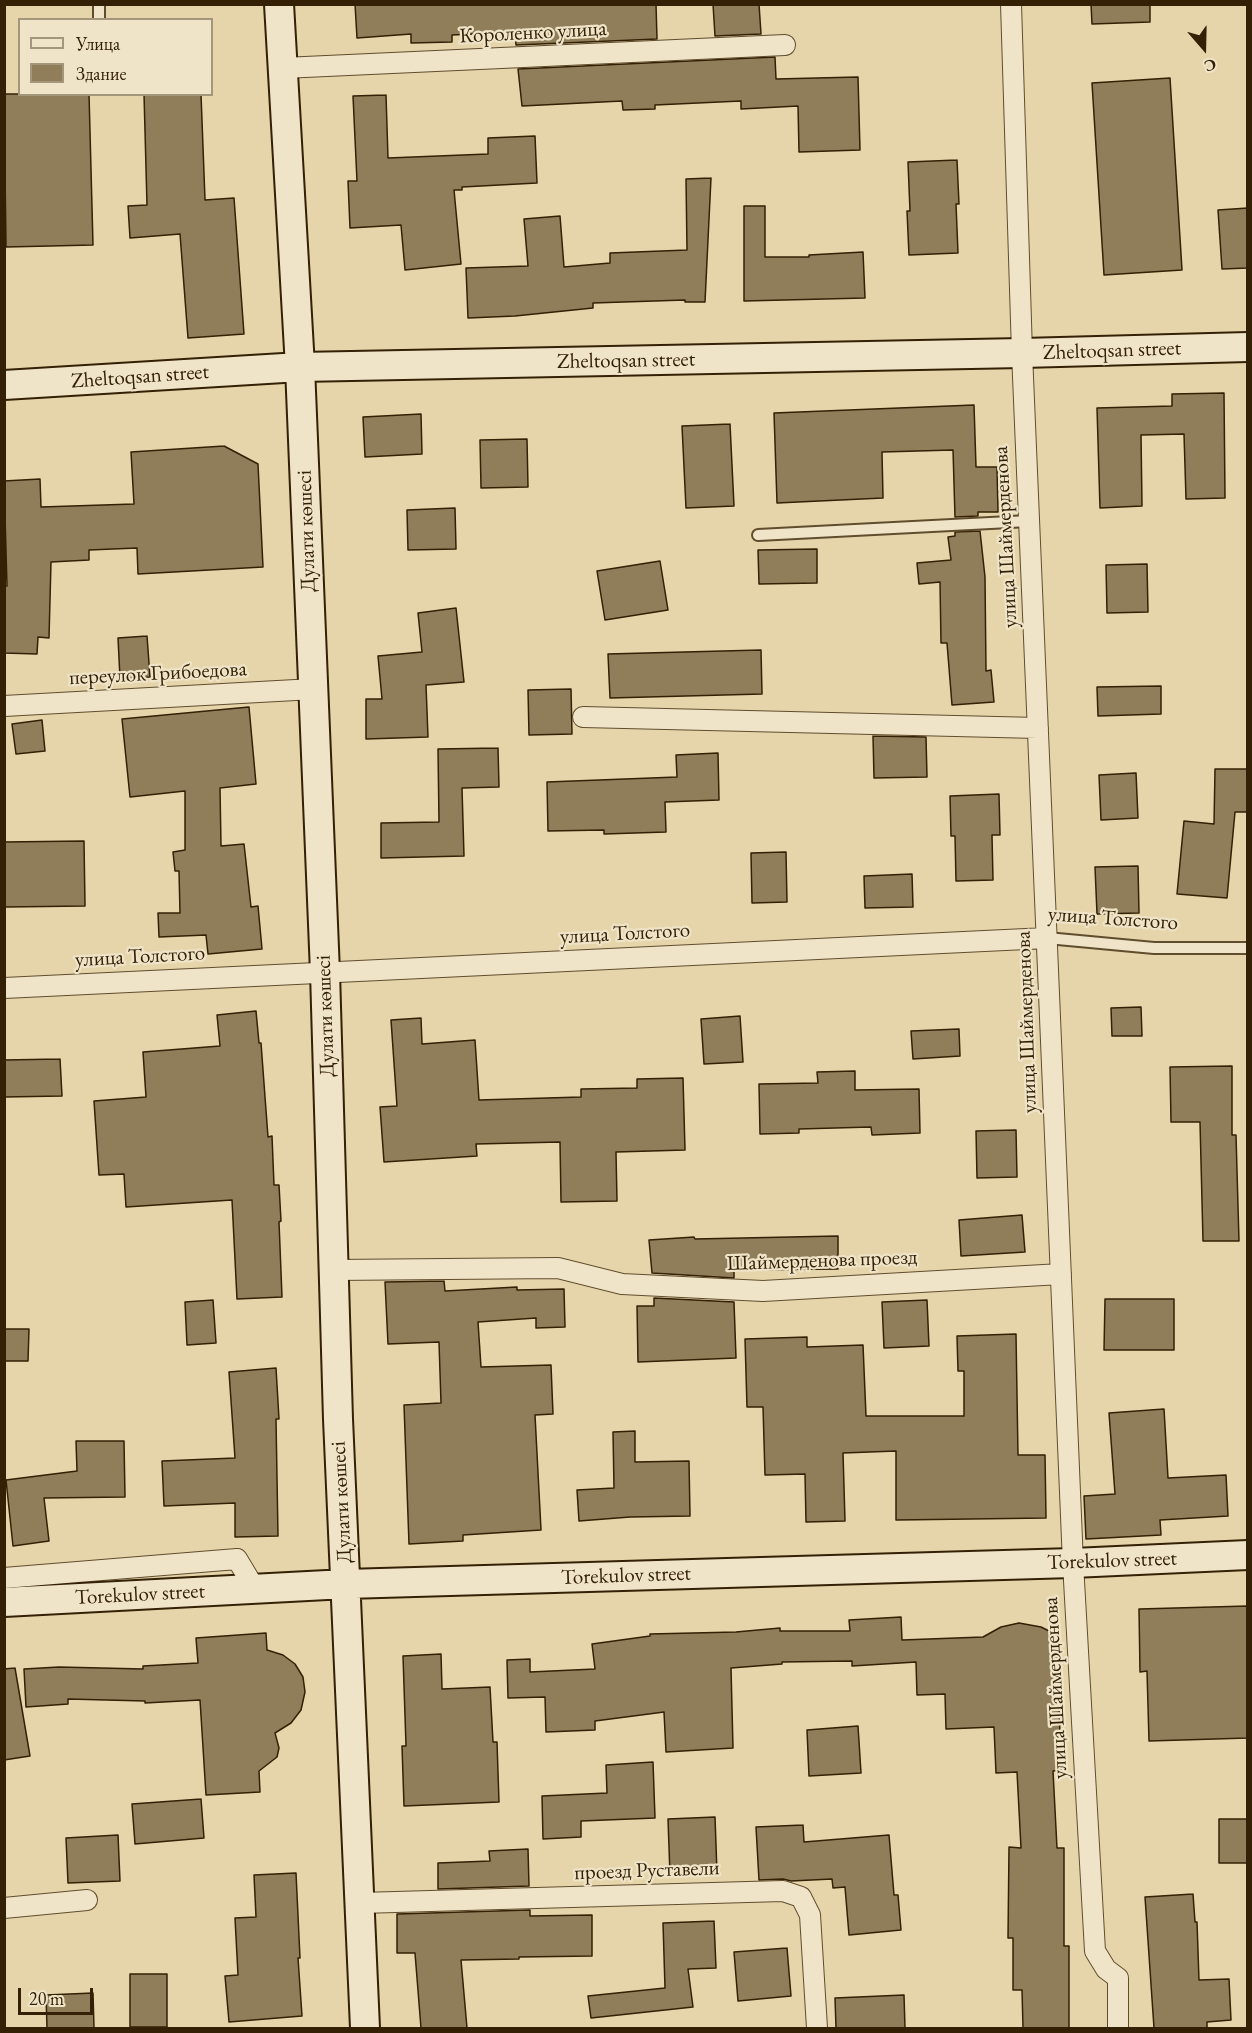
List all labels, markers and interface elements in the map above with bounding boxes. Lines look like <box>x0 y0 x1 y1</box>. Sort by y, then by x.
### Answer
street label: Короленко улица <box>459 17 607 49</box>
legend <box>18 18 213 96</box>
north arrow <box>1174 18 1234 78</box>
text: Улица <box>76 32 120 55</box>
text: С <box>1201 54 1219 77</box>
text: Здание <box>76 62 126 85</box>
street label: Zheltoqsan street <box>1042 336 1182 366</box>
street label: Zheltoqsan street <box>557 347 695 375</box>
street label: Zheltoqsan street <box>70 360 210 394</box>
street label: улица Шаймерденова <box>989 445 1023 629</box>
street label: Дулати көшесі <box>292 470 322 592</box>
street label: переулок Грибоедова <box>69 657 247 691</box>
street label: улица Толстого <box>1047 902 1179 936</box>
street label: улица Толстого <box>559 918 691 950</box>
street label: улица Шаймерденова <box>1011 930 1043 1114</box>
street label: улица Толстого <box>74 941 206 973</box>
street label: Дулати көшесі <box>311 955 341 1077</box>
street label: Шаймерденова проезд <box>726 1245 918 1277</box>
street label: Дулати көшесі <box>326 1440 358 1564</box>
street label: Torekulov street <box>1047 1546 1177 1576</box>
street label: Torekulov street <box>561 1561 691 1591</box>
street label: Torekulov street <box>74 1579 206 1611</box>
street label: улица Шаймерденова <box>1039 1596 1073 1780</box>
street label: проезд Руставели <box>574 1856 720 1886</box>
scale bar <box>21 1976 96 2014</box>
text: 20 m <box>29 1987 64 2010</box>

